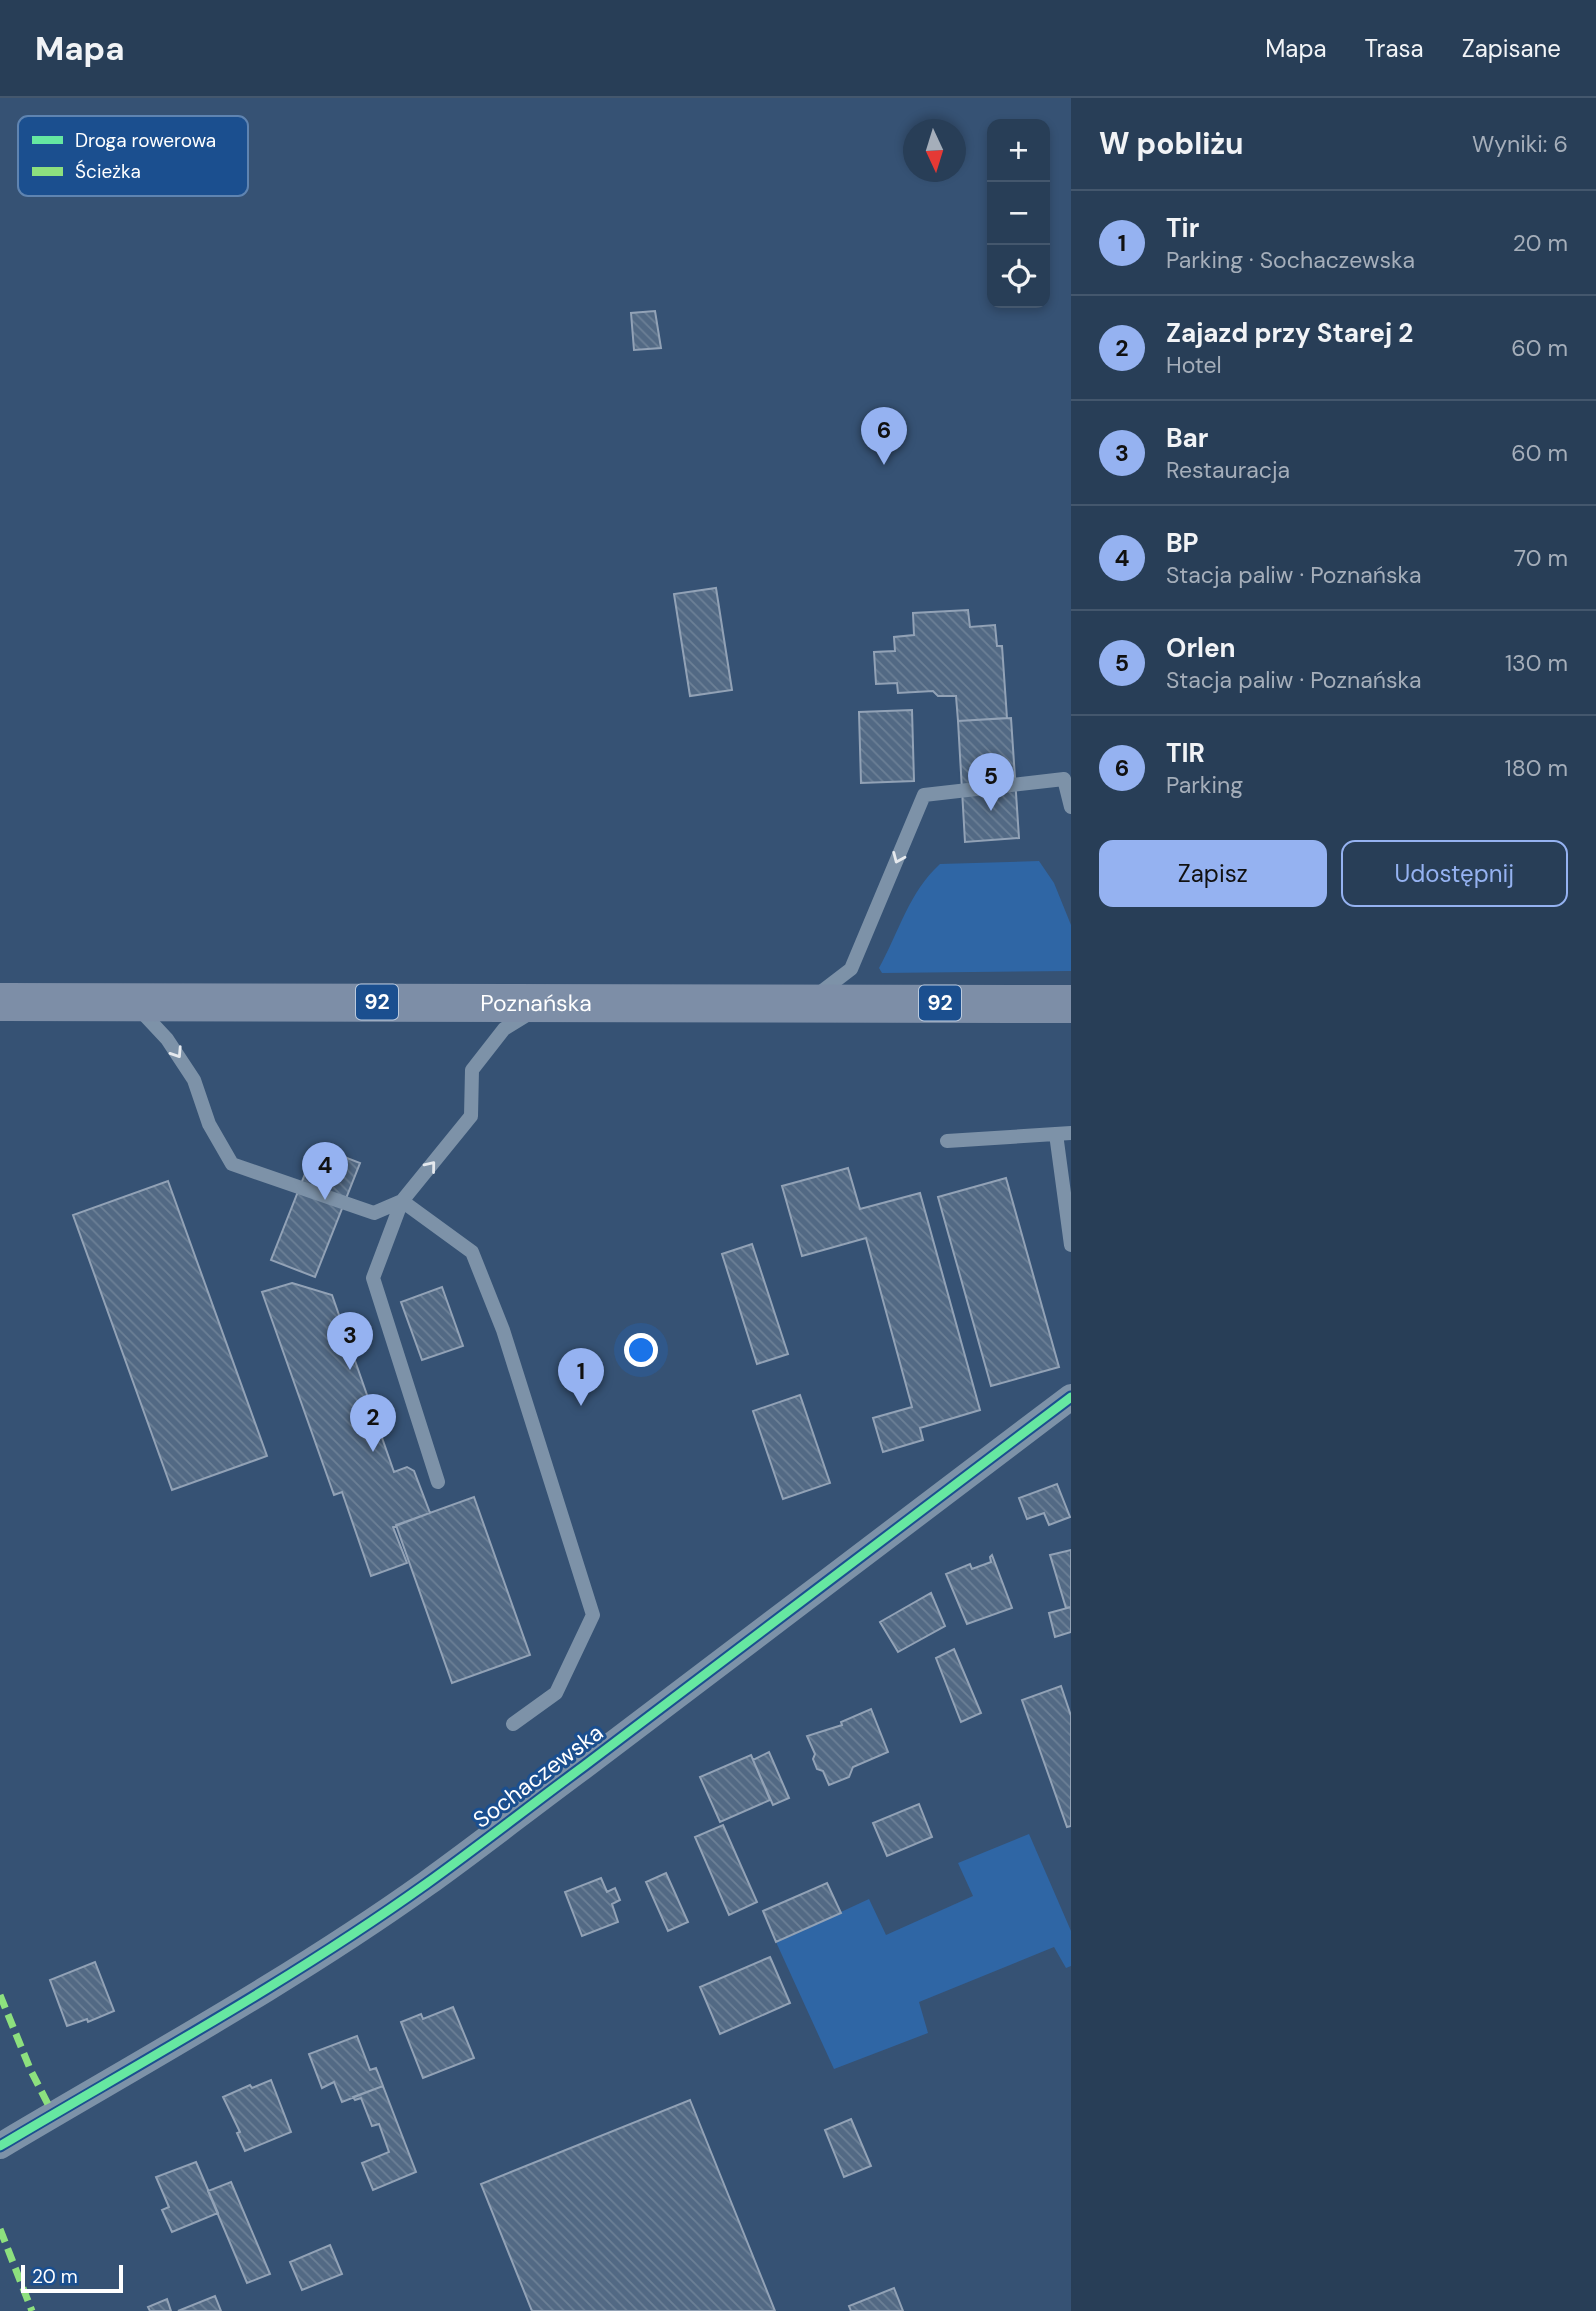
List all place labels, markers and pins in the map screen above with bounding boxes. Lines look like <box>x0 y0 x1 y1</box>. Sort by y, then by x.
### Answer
pin: 6 <box>861 407 907 465</box>
pin: 5 <box>968 753 1014 811</box>
pin: 4 <box>302 1142 348 1200</box>
pin: 3 <box>327 1312 373 1370</box>
pin: 1 <box>558 1348 604 1406</box>
pin: 2 <box>350 1394 396 1452</box>

